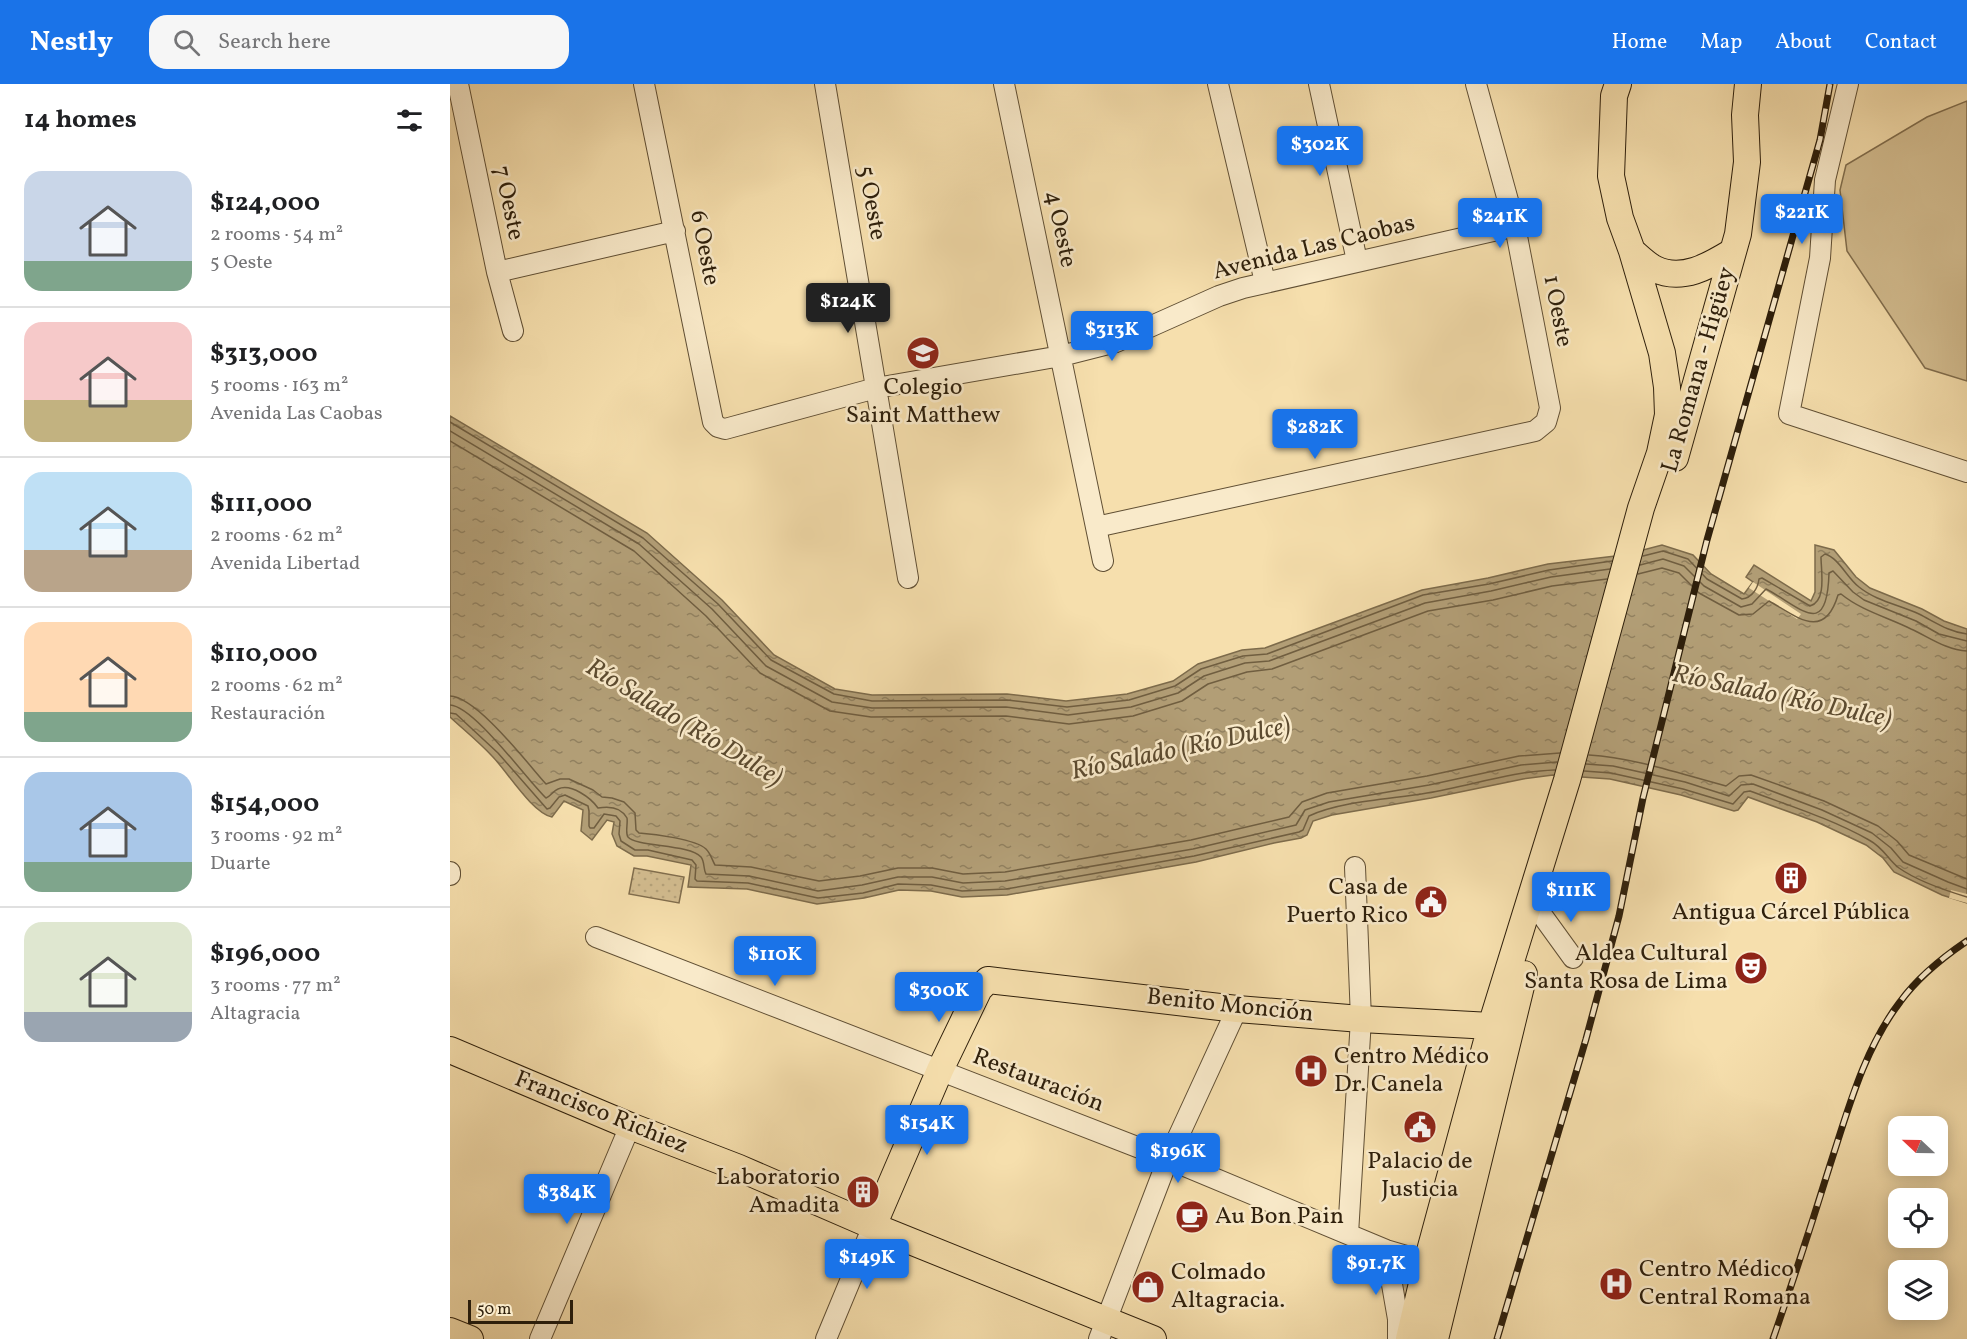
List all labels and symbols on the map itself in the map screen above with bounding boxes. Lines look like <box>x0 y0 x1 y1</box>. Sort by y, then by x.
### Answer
pin: $302K <box>1278 126 1362 177</box>
street label: 7 Oeste <box>484 163 532 243</box>
street label: 5 Oeste <box>848 163 894 243</box>
street label: 4 Oeste <box>1035 187 1085 271</box>
pin: $221K <box>1760 194 1844 245</box>
pin: $241K <box>1458 198 1542 249</box>
street label: Avenida Las Caobas <box>1209 206 1419 290</box>
street label: 6 Oeste <box>680 208 728 288</box>
street label: La Romana - Higüey <box>1653 263 1745 477</box>
street label: 1 Oeste <box>1533 272 1581 350</box>
pin: $124K <box>806 283 890 334</box>
pin: $313K <box>1070 311 1154 362</box>
school or university icon: Colegio Saint Matthew <box>905 335 941 371</box>
place label: Colegio Saint Matthew <box>846 371 1001 433</box>
pin: $282K <box>1273 409 1357 460</box>
water label: Río Salado (Río Dulce) <box>579 650 789 796</box>
water label: Río Salado (Río Dulce) <box>1669 656 1895 738</box>
water label: Río Salado (Río Dulce) <box>1068 708 1294 790</box>
building icon: Antigua Cárcel Pública <box>1773 860 1809 896</box>
place label: Casa de Puerto Rico <box>1286 871 1408 933</box>
pin: $111K <box>1529 872 1613 923</box>
public building icon: Casa de Puerto Rico <box>1413 884 1449 920</box>
place label: Antigua Cárcel Pública <box>1672 896 1910 930</box>
pin: $110K <box>733 936 817 987</box>
place label: Aldea Cultural Santa Rosa de Lima <box>1524 937 1728 999</box>
theatre icon: Aldea Cultural Santa Rosa de Lima <box>1733 950 1769 986</box>
pin: $300K <box>897 972 981 1023</box>
street label: Benito Monción <box>1145 980 1315 1032</box>
street label: Restauración <box>967 1040 1109 1122</box>
place label: Centro Médico Dr. Canela <box>1334 1040 1489 1102</box>
hospital icon: Centro Médico Dr. Canela <box>1293 1053 1329 1089</box>
street label: Francisco Richiez <box>509 1063 693 1163</box>
pin: $154K <box>885 1105 969 1156</box>
public building icon: Palacio de Justicia <box>1402 1109 1438 1145</box>
north arrow <box>1888 1116 1948 1176</box>
pin: $196K <box>1136 1133 1220 1184</box>
place label: Palacio de Justicia <box>1367 1145 1473 1207</box>
place label: Laboratorio Amadita <box>716 1161 840 1223</box>
pin: $384K <box>525 1174 609 1225</box>
building icon: Laboratorio Amadita <box>845 1174 881 1210</box>
cafe icon: Au Bon Pain <box>1174 1199 1210 1235</box>
place label: Au Bon Pain <box>1215 1200 1344 1234</box>
pin: $149K <box>825 1239 909 1290</box>
pin: $91.7K <box>1327 1245 1425 1296</box>
place label: Centro Médico Central Romana <box>1639 1253 1811 1315</box>
place label: Colmado Altagracia. <box>1171 1256 1285 1318</box>
hospital icon: Centro Médico Central Romana <box>1598 1266 1634 1302</box>
shop icon: Colmado Altagracia. <box>1130 1269 1166 1305</box>
scale bar <box>468 1297 573 1324</box>

